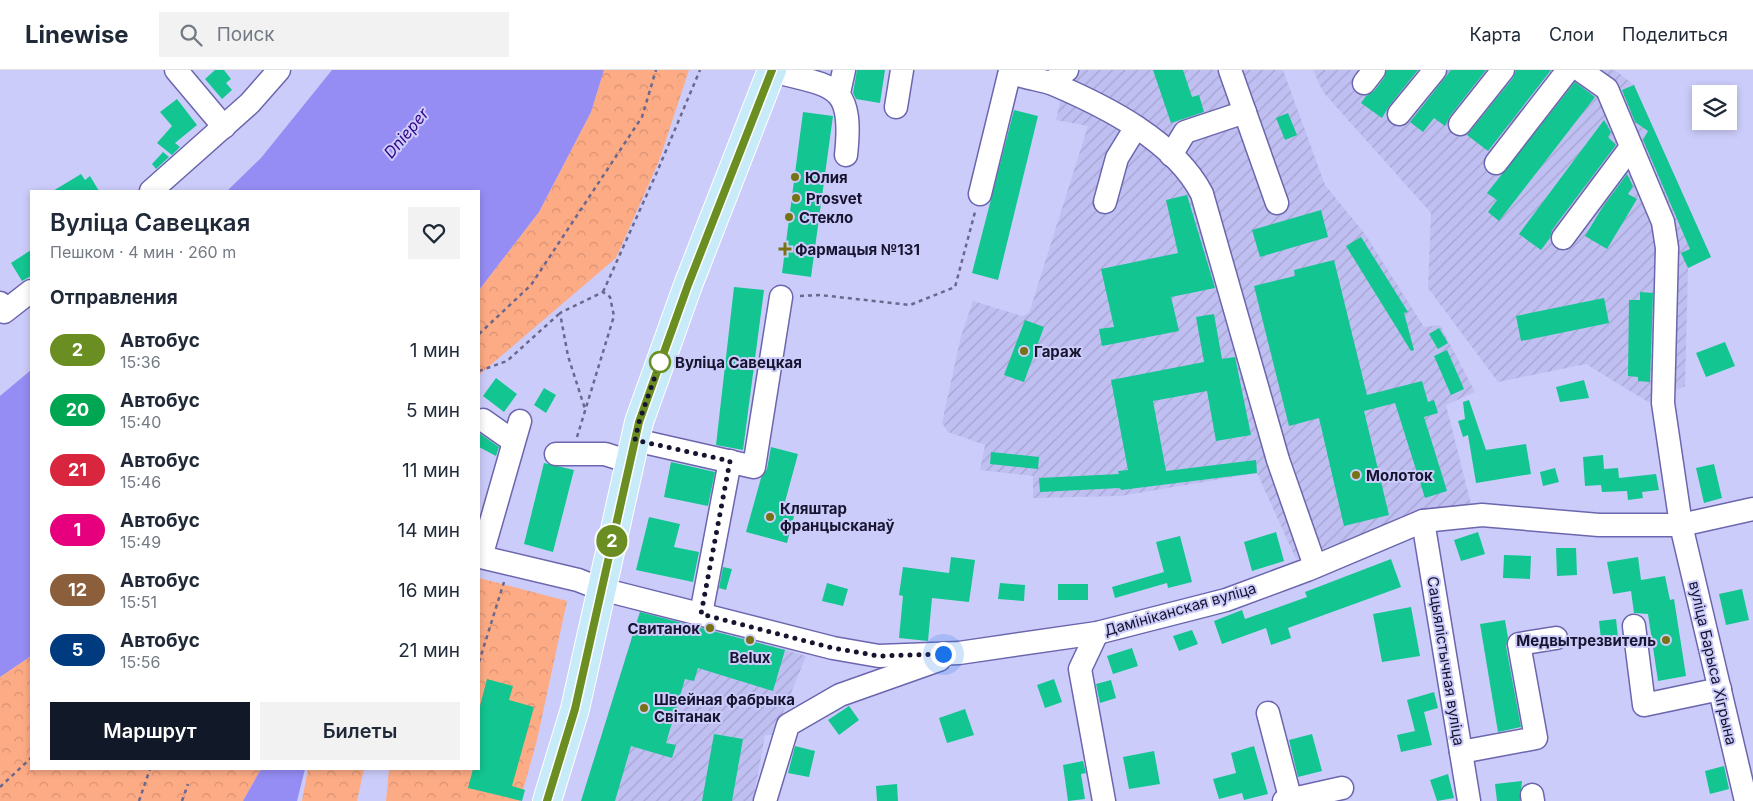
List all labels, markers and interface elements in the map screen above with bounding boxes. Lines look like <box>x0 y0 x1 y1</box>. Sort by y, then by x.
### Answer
search box <box>159 12 509 57</box>
text: Linewise <box>25 20 129 49</box>
icon: search <box>177 21 205 49</box>
text: Поиск <box>217 23 275 46</box>
text: Карта <box>1469 24 1521 45</box>
text: Слои <box>1549 24 1594 45</box>
text: Поделиться <box>1622 24 1728 45</box>
map controls <box>1692 85 1737 130</box>
button: layers <box>1692 85 1737 130</box>
water label: Dnieper <box>379 103 433 162</box>
place label: Юлия <box>805 168 848 187</box>
marker: Юлия <box>789 171 801 183</box>
place label: Prosvet <box>806 189 863 208</box>
marker: Prosvet <box>790 192 802 204</box>
button: heart <box>408 207 460 259</box>
text: Вуліца Савецкая <box>50 208 250 237</box>
place label: Стекло <box>799 208 853 227</box>
marker: Стекло <box>783 211 795 223</box>
place label: Фармацыя №131 <box>795 240 920 259</box>
text: Пешком · 4 мин · 260 m <box>50 242 236 262</box>
marker: Фармацыя №131 <box>779 243 791 255</box>
text: Отправления <box>50 286 178 309</box>
text: Автобус <box>120 329 200 352</box>
text: 2 <box>72 339 83 360</box>
text: 1 мин <box>410 339 460 362</box>
place label: Гараж <box>1034 342 1082 361</box>
marker: Гараж <box>1018 345 1030 357</box>
marker: Вуліца Савецкая <box>649 351 671 373</box>
text: 15:36 <box>120 352 161 372</box>
place label: Вуліца Савецкая <box>675 353 802 372</box>
text: Автобус <box>120 389 200 412</box>
text: 20 <box>66 399 89 420</box>
text: 5 мин <box>406 399 460 422</box>
text: 15:40 <box>120 412 161 432</box>
text: Автобус <box>120 449 200 472</box>
text: 21 <box>68 459 87 480</box>
text: 11 мин <box>402 459 460 482</box>
place label: Молоток <box>1366 466 1433 485</box>
marker: Молоток <box>1350 469 1362 481</box>
text: 15:46 <box>120 472 161 492</box>
place label: Кляштар францысканаў <box>780 499 895 535</box>
text: Автобус <box>120 509 200 532</box>
marker: Кляштар францысканаў <box>764 511 776 523</box>
text: 1 <box>74 519 81 540</box>
text: 14 мин <box>398 519 460 542</box>
line badge: 2 <box>596 525 628 557</box>
text: 2 <box>606 530 618 551</box>
text: 15:49 <box>120 532 161 552</box>
text: Автобус <box>120 569 200 592</box>
street label: Сацыялістычная вуліца <box>1423 575 1469 747</box>
street label: Дамініканская вуліца <box>1102 578 1258 640</box>
text: 12 <box>68 579 87 600</box>
text: 16 мин <box>398 579 460 602</box>
street label: вуліца Барыса Хігрына <box>1685 579 1741 747</box>
text: 15:51 <box>120 592 157 612</box>
place label: Свитанок <box>627 619 700 638</box>
marker: Свитанок <box>704 622 716 634</box>
text: Автобус <box>120 629 200 652</box>
place label: Медвытрезвитель <box>1516 631 1656 650</box>
marker: Belux <box>744 634 756 646</box>
marker: Медвытрезвитель <box>1660 634 1672 646</box>
text: 5 <box>72 639 83 660</box>
text: 21 мин <box>398 639 460 662</box>
your location <box>931 642 956 667</box>
place label: Belux <box>730 648 771 667</box>
text: 15:56 <box>120 652 161 672</box>
place label: Швейная фабрыка Світанак <box>654 690 795 726</box>
button: Маршрут <box>50 702 250 760</box>
button: Билеты <box>260 702 460 760</box>
marker: Швейная фабрыка Світанак <box>638 702 650 714</box>

